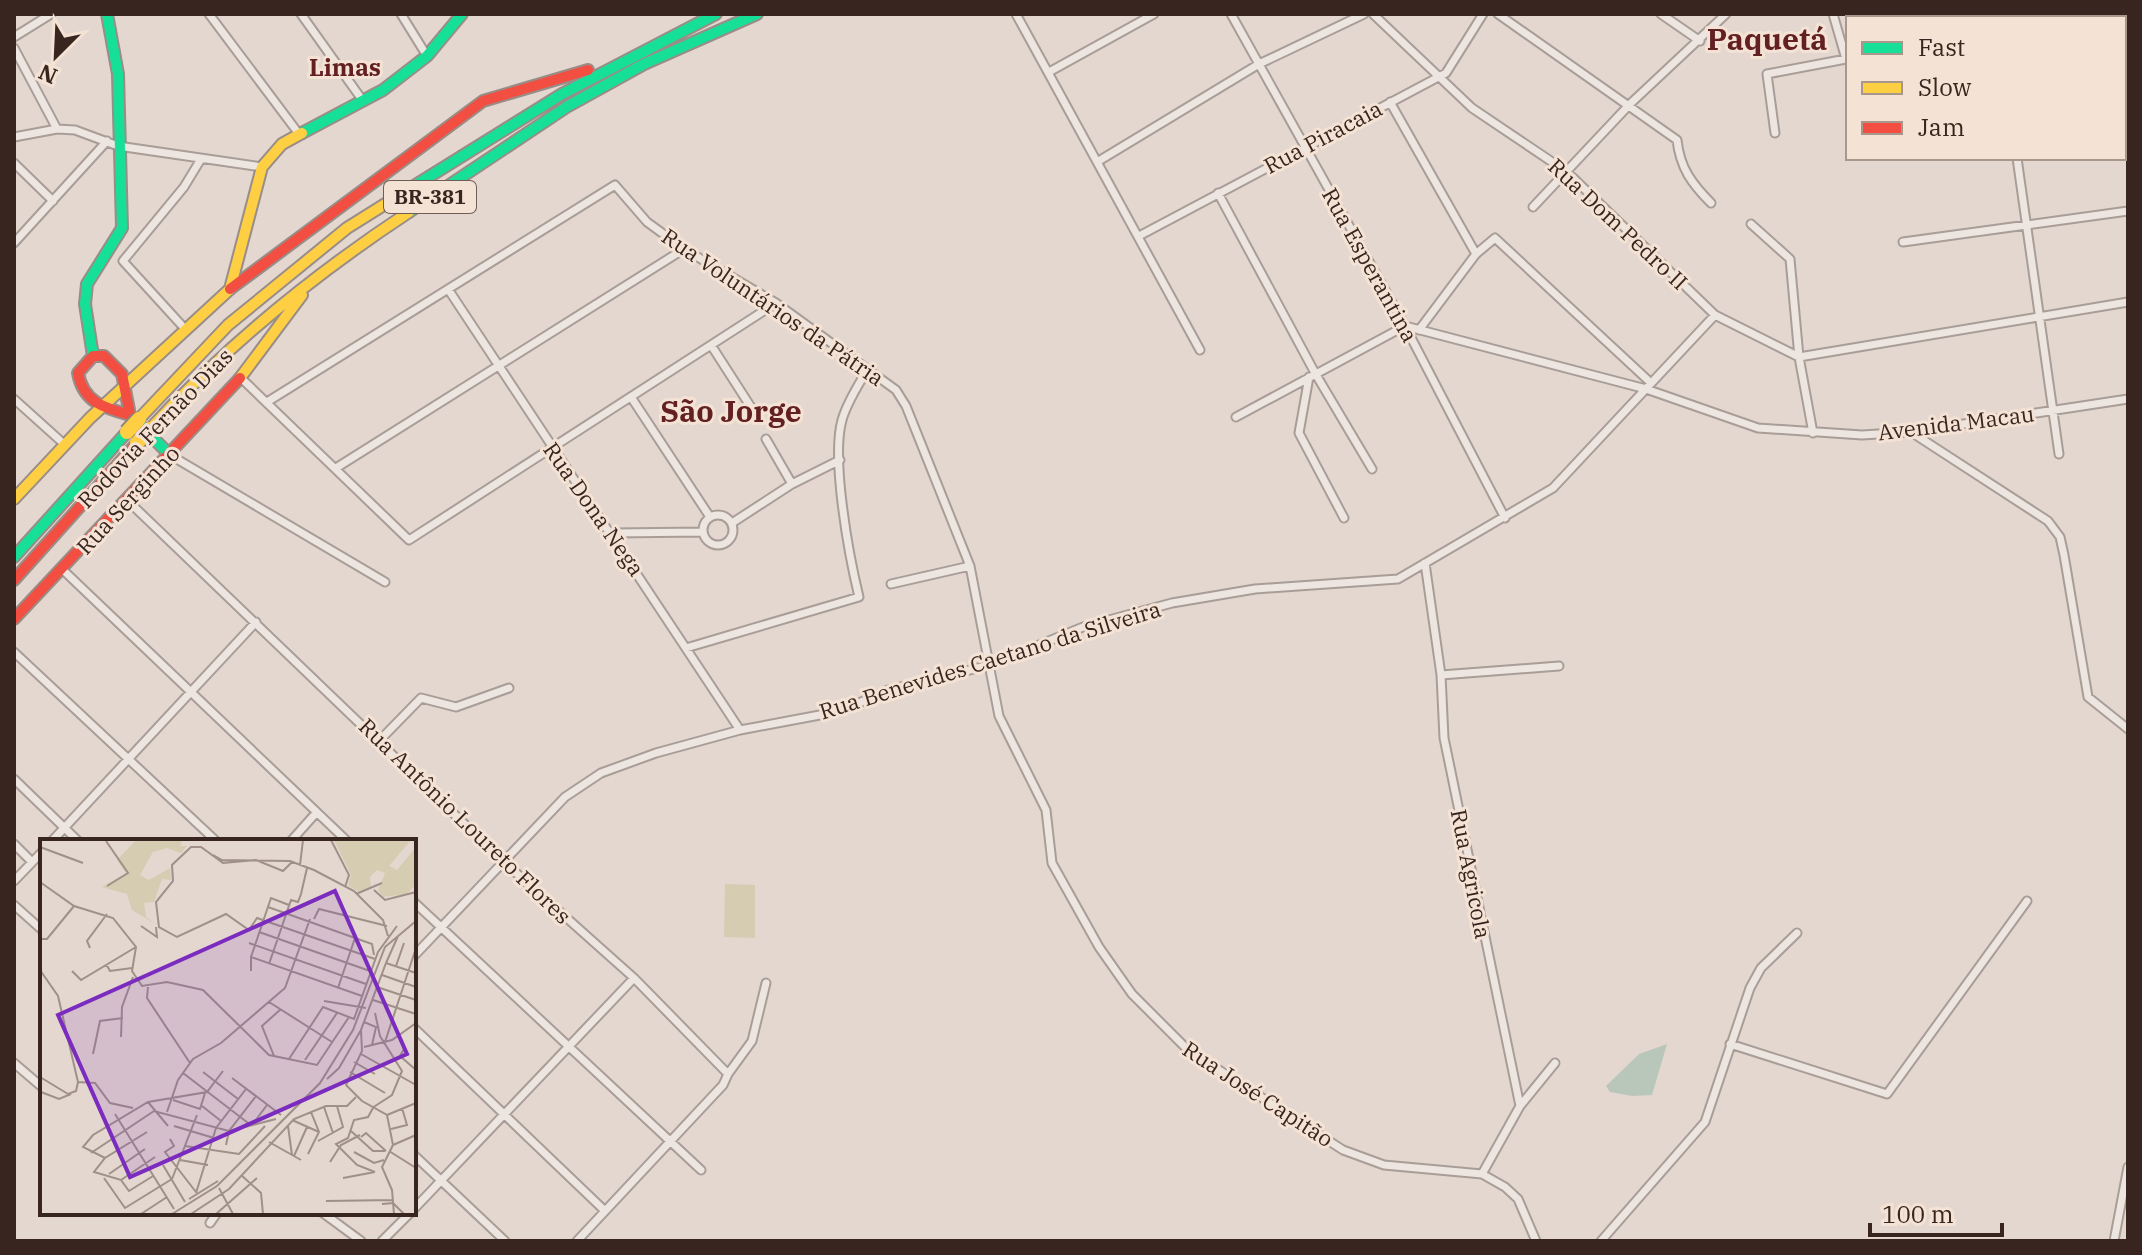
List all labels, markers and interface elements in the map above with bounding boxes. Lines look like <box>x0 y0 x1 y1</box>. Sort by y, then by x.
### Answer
north arrow <box>16 16 96 96</box>
legend <box>1846 16 2126 160</box>
district label: Paquetá <box>1707 19 1827 58</box>
text: Fast <box>1918 31 1965 63</box>
district label: Limas <box>309 51 381 83</box>
text: N <box>34 58 62 92</box>
text: Slow <box>1918 71 1972 103</box>
street label: Rua Piracaia <box>1259 93 1387 180</box>
text: Jam <box>1918 111 1965 143</box>
street label: Rua Dom Pedro II <box>1542 151 1694 296</box>
road number: BR-381 <box>384 181 476 213</box>
street label: Rua Esperantina <box>1316 182 1425 347</box>
street label: Rua Voluntários da Pátria <box>656 221 890 392</box>
street label: Rodovia Fernão Dias <box>71 341 239 514</box>
district label: São Jorge <box>660 391 802 430</box>
street label: Avenida Macau <box>1876 399 2036 446</box>
street label: Rua Dona Nega <box>537 436 651 581</box>
street label: Rua Serginho <box>70 439 186 560</box>
street label: Rua Benevides Caetano da Silveira <box>816 594 1164 725</box>
street label: Rua Antônio Loureto Flores <box>353 711 578 930</box>
street label: Rua Agricola <box>1445 807 1498 941</box>
inset map <box>40 839 416 1215</box>
street label: Rua José Capitão <box>1177 1034 1339 1153</box>
scale bar <box>1870 1187 2002 1237</box>
text: 100 m <box>1882 1198 1954 1230</box>

